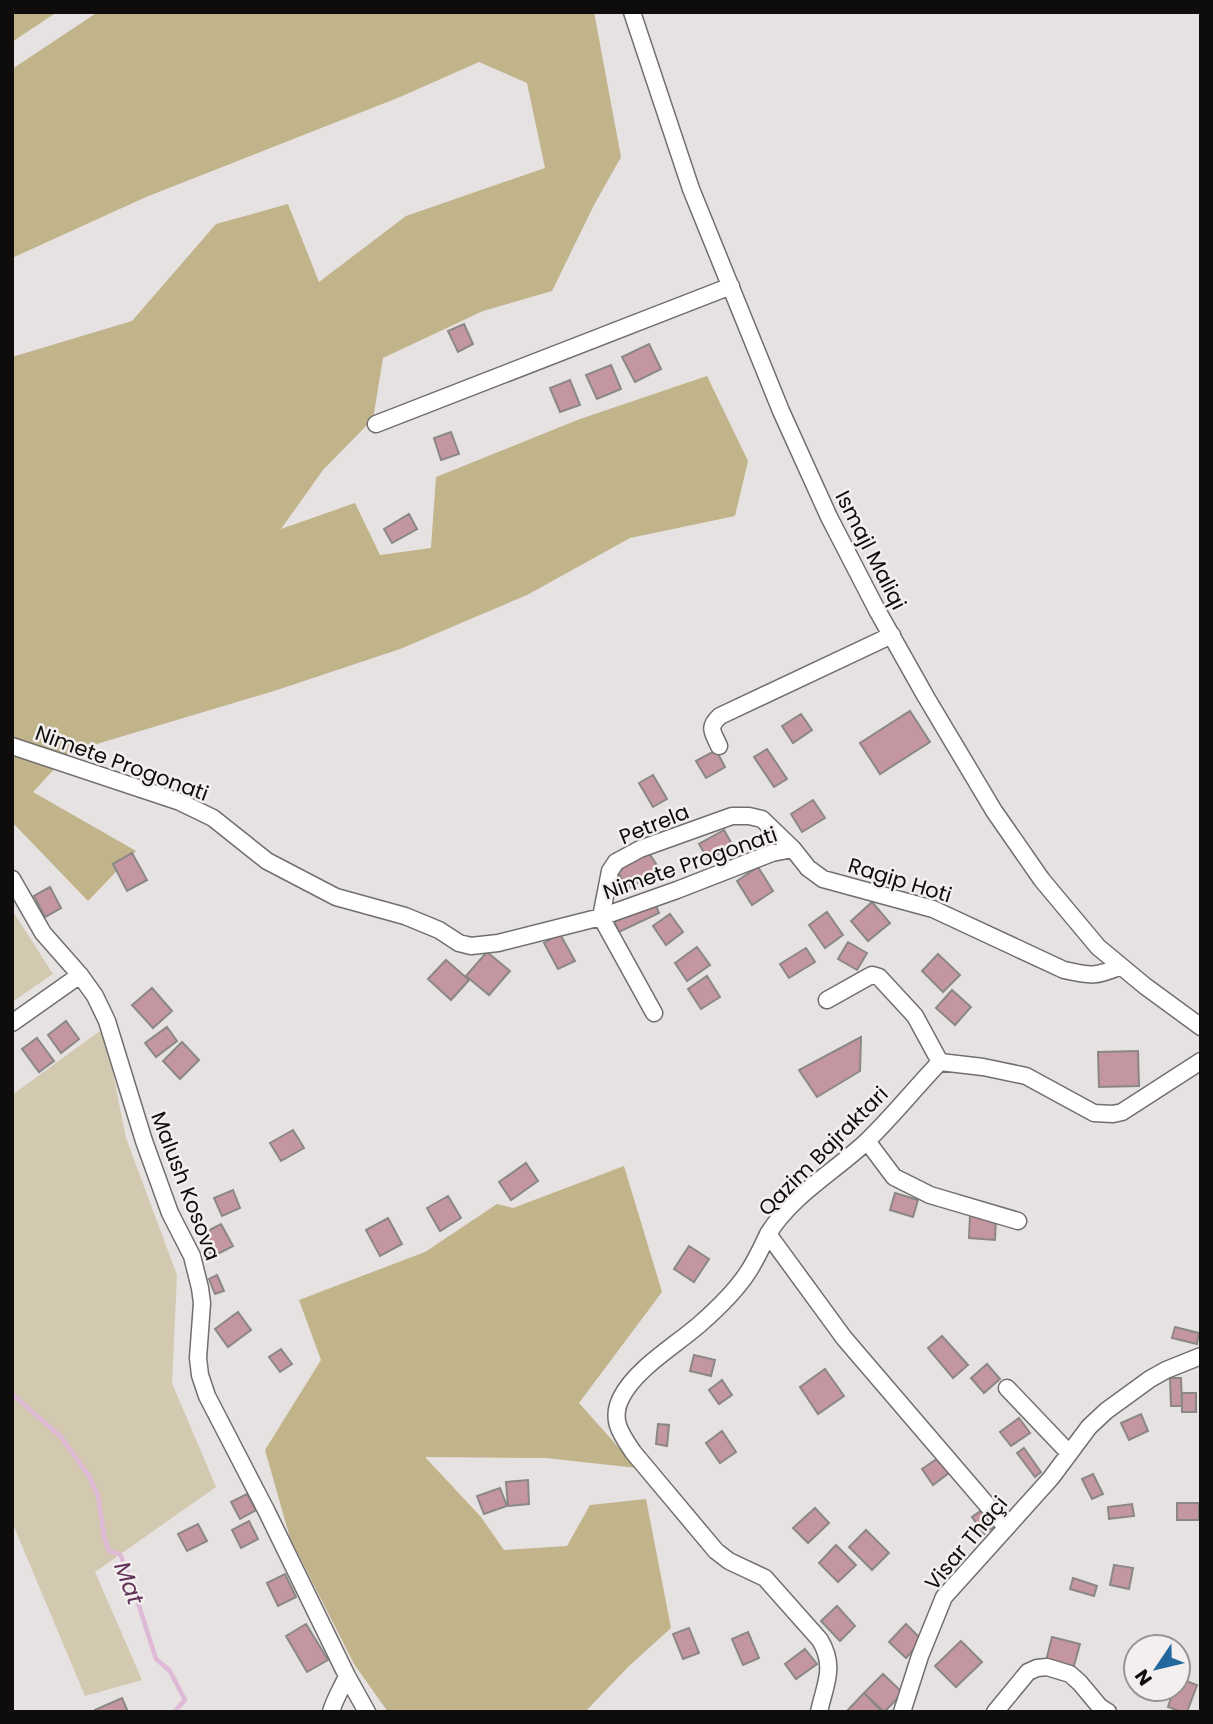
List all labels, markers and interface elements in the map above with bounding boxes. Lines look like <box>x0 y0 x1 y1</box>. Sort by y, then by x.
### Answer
street label: Ismajl Maliqi <box>829 486 913 614</box>
street label: Nimete Progonati <box>31 718 213 808</box>
street label: Petrela <box>615 797 693 851</box>
street label: Nimete Progonati <box>599 820 781 906</box>
street label: Ragip Hoti <box>845 851 955 909</box>
street label: Qazim Bajraktari <box>752 1080 894 1222</box>
street label: Malush Kosova <box>144 1107 228 1265</box>
street label: Visar Thaçi <box>918 1490 1014 1596</box>
water label: Mat <box>106 1557 152 1610</box>
north arrow <box>1122 1633 1192 1703</box>
text: N <box>1128 1664 1159 1691</box>

